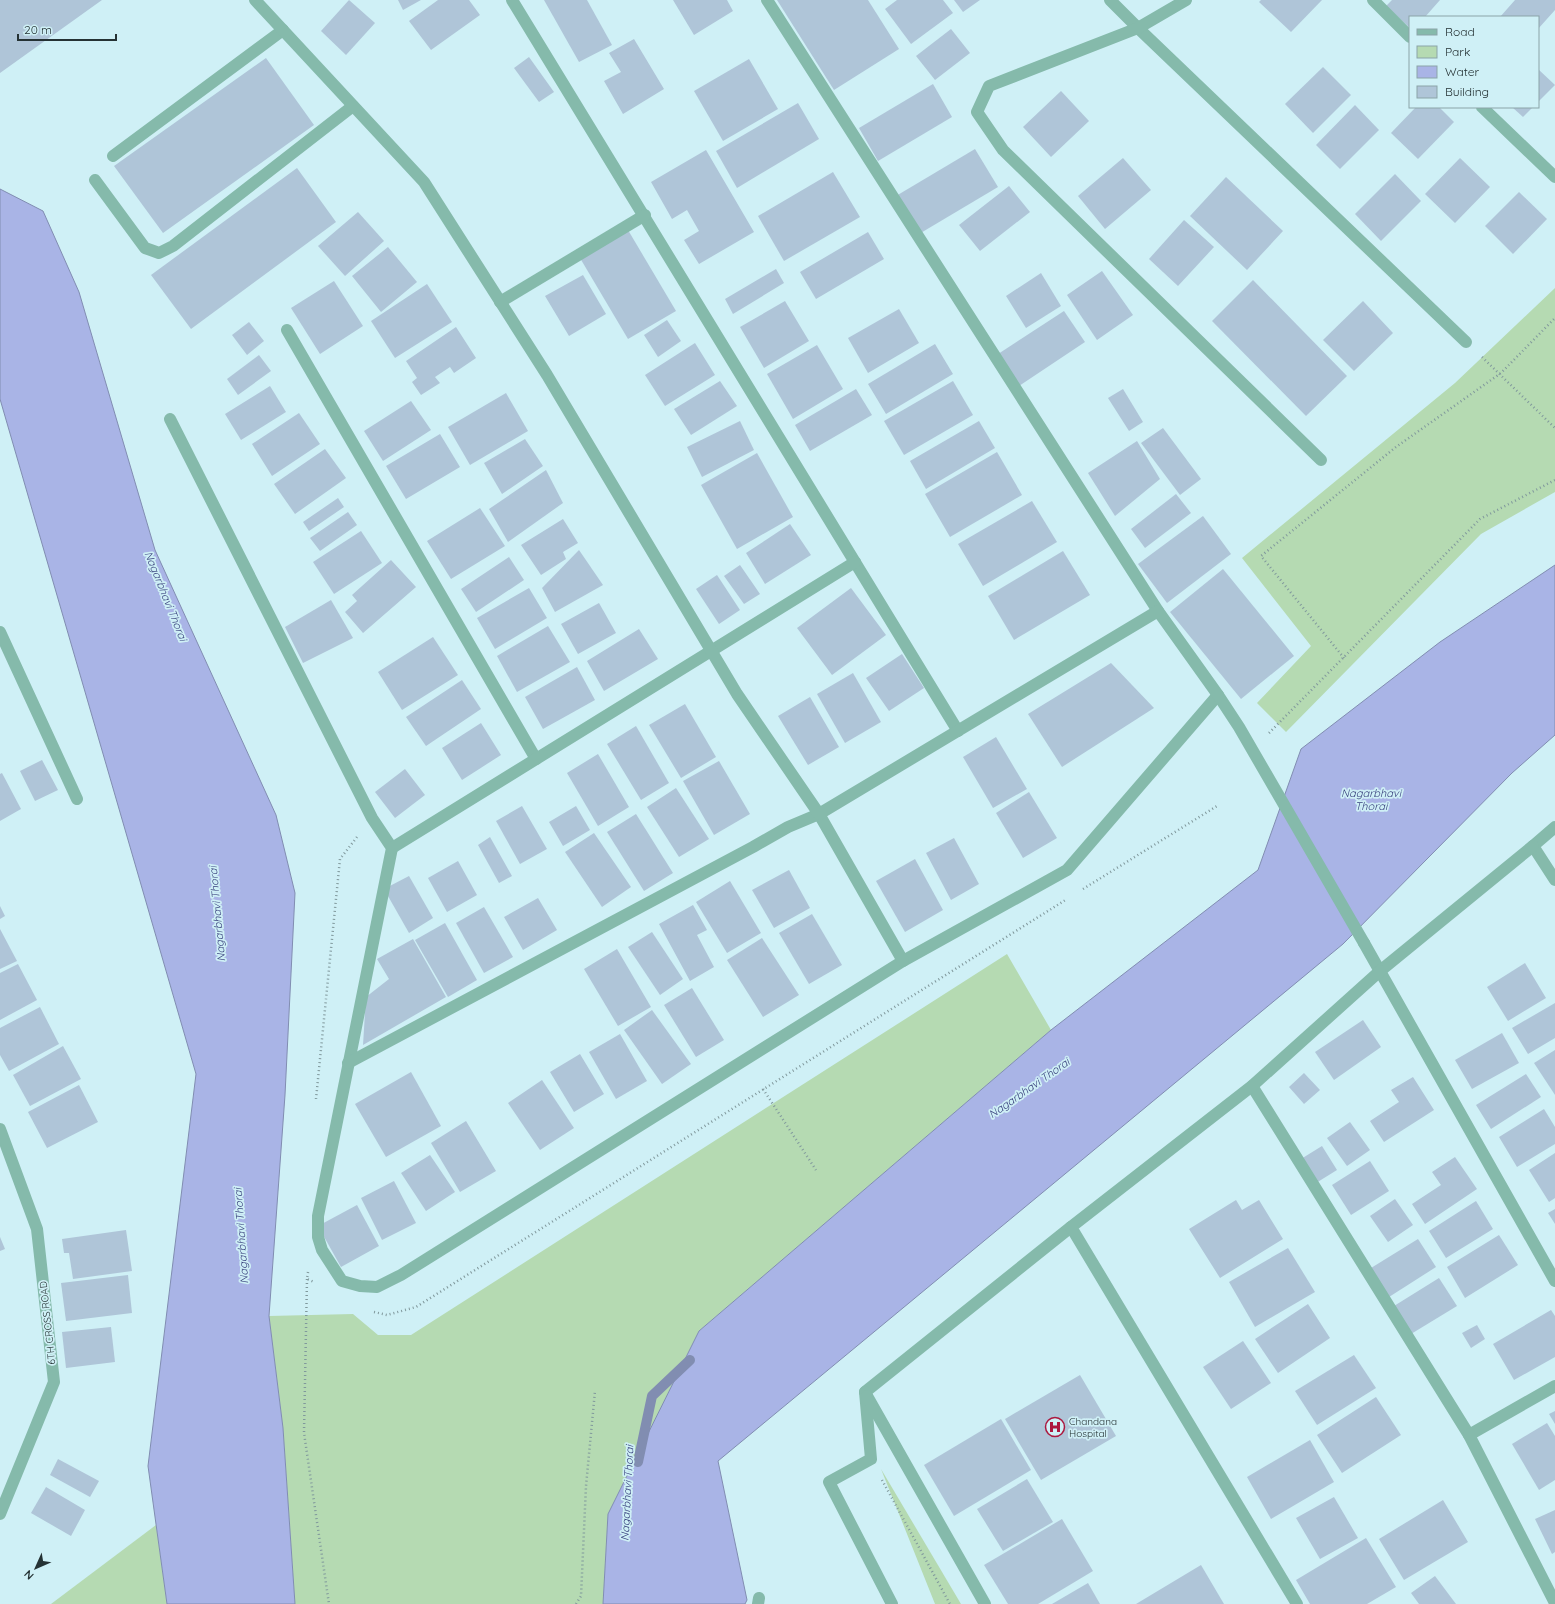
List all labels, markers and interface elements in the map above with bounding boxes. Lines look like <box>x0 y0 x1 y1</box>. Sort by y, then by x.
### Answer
scale bar <box>18 16 116 42</box>
legend <box>1409 16 1539 108</box>
text: 20 m <box>24 22 52 37</box>
text: Road <box>1445 24 1475 39</box>
text: Park <box>1445 44 1470 59</box>
text: Water <box>1445 64 1480 79</box>
text: Building <box>1445 84 1489 99</box>
water label: Nagarbhavi Thorai <box>142 549 191 644</box>
water label: Nagarbhavi Thorai <box>1341 786 1403 813</box>
water label: Nagarbhavi Thorai <box>206 864 228 962</box>
water label: Nagarbhavi Thorai <box>986 1054 1074 1121</box>
water label: Nagarbhavi Thorai <box>231 1186 251 1284</box>
street label: 6TH CROSS ROAD <box>37 1281 58 1365</box>
place label: Chandana Hospital <box>1069 1415 1117 1440</box>
hospital icon: Chandana Hospital <box>1044 1416 1066 1438</box>
water label: Nagarbhavi Thorai <box>618 1443 637 1541</box>
north arrow <box>16 1548 56 1588</box>
text: N <box>21 1567 37 1583</box>

